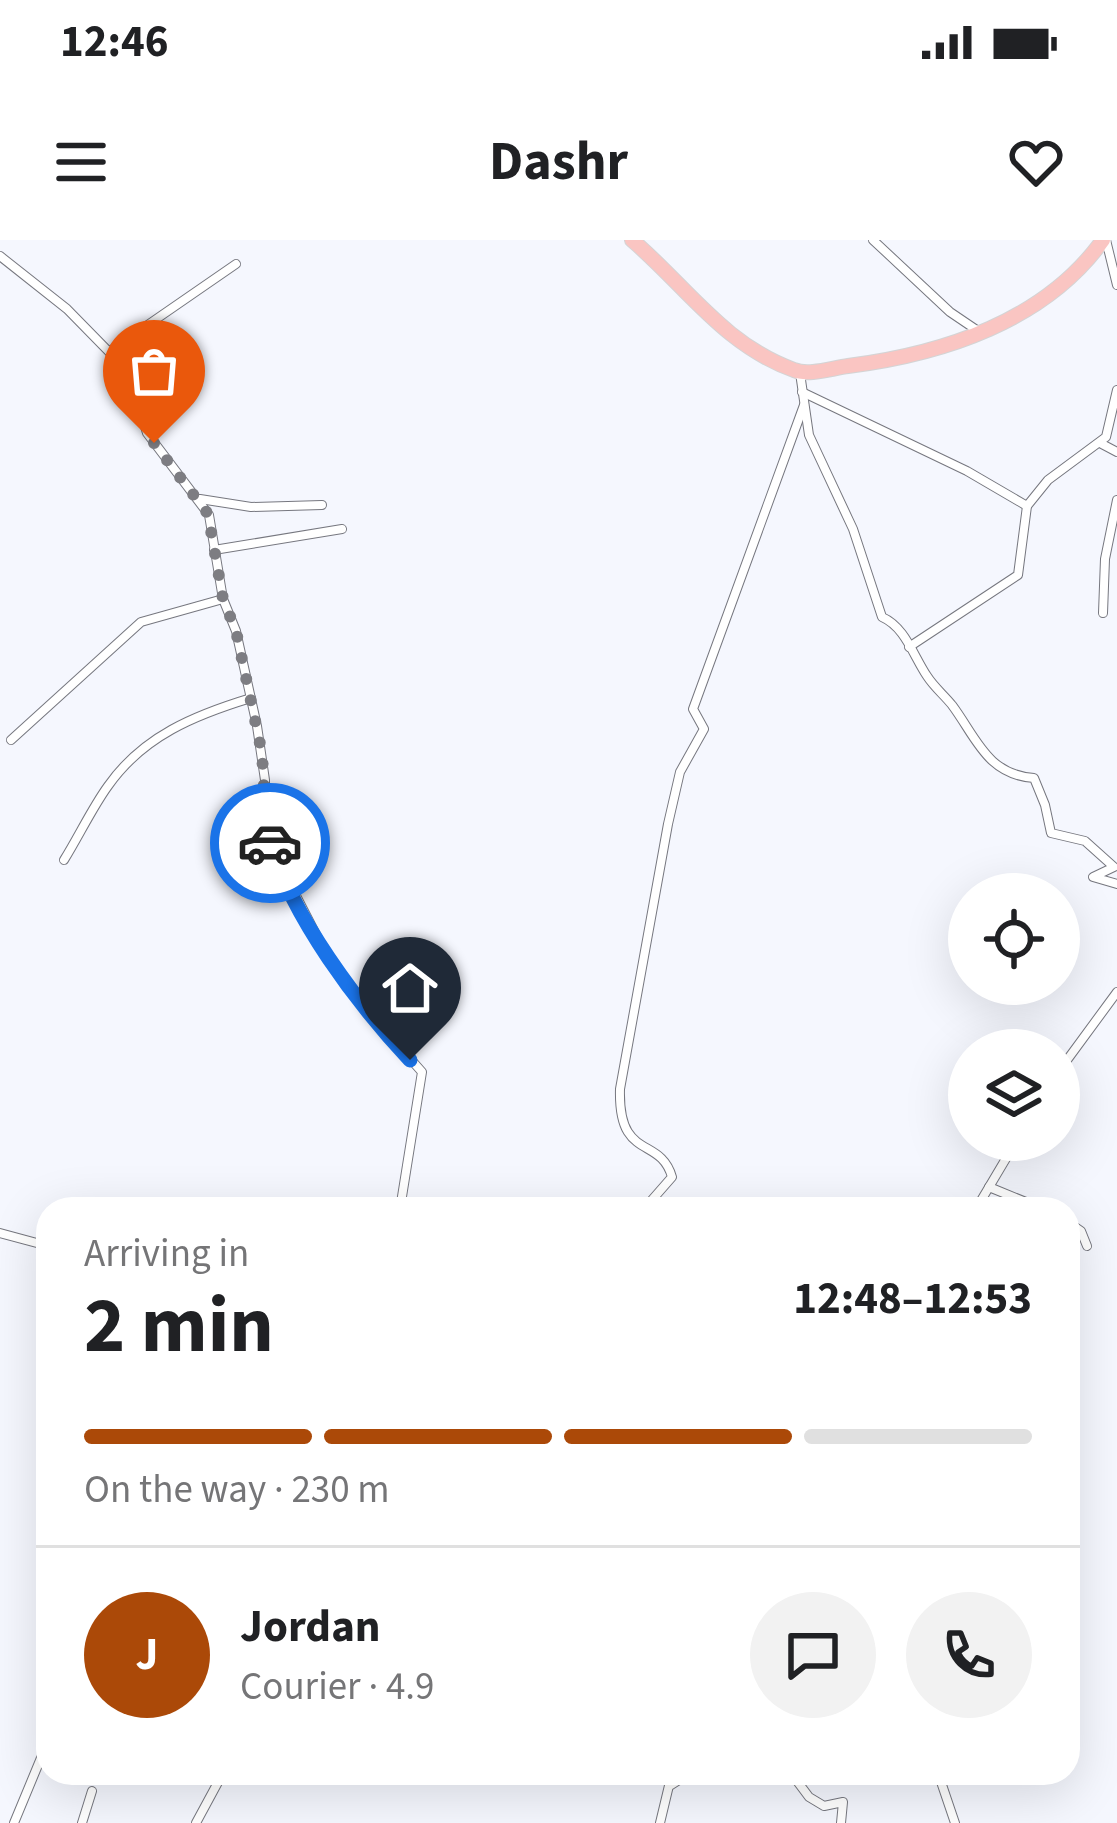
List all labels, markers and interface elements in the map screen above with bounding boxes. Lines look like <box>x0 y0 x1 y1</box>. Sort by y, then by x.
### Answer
text: 12:46 <box>60 10 169 74</box>
text: Dashr <box>489 124 628 201</box>
icon: menu <box>48 129 114 195</box>
icon: heart <box>1003 129 1069 195</box>
pin <box>103 320 205 443</box>
icon: bag <box>121 338 187 404</box>
courier <box>210 783 330 903</box>
icon: car <box>237 810 303 876</box>
map controls <box>948 873 1080 1161</box>
button: locate <box>948 873 1080 1005</box>
pin <box>359 937 461 1060</box>
icon: home <box>377 955 443 1021</box>
button: layers <box>948 1029 1080 1161</box>
text: Arriving in <box>84 1226 249 1282</box>
text: 12:48–12:53 <box>793 1267 1032 1331</box>
text: 2 min <box>84 1271 274 1382</box>
text: On the way · 230 m <box>84 1462 390 1518</box>
button: chat <box>750 1592 876 1718</box>
button: phone <box>906 1592 1032 1718</box>
text: Jordan <box>240 1595 381 1659</box>
text: J <box>136 1623 158 1687</box>
text: Courier · 4.9 <box>240 1659 434 1715</box>

